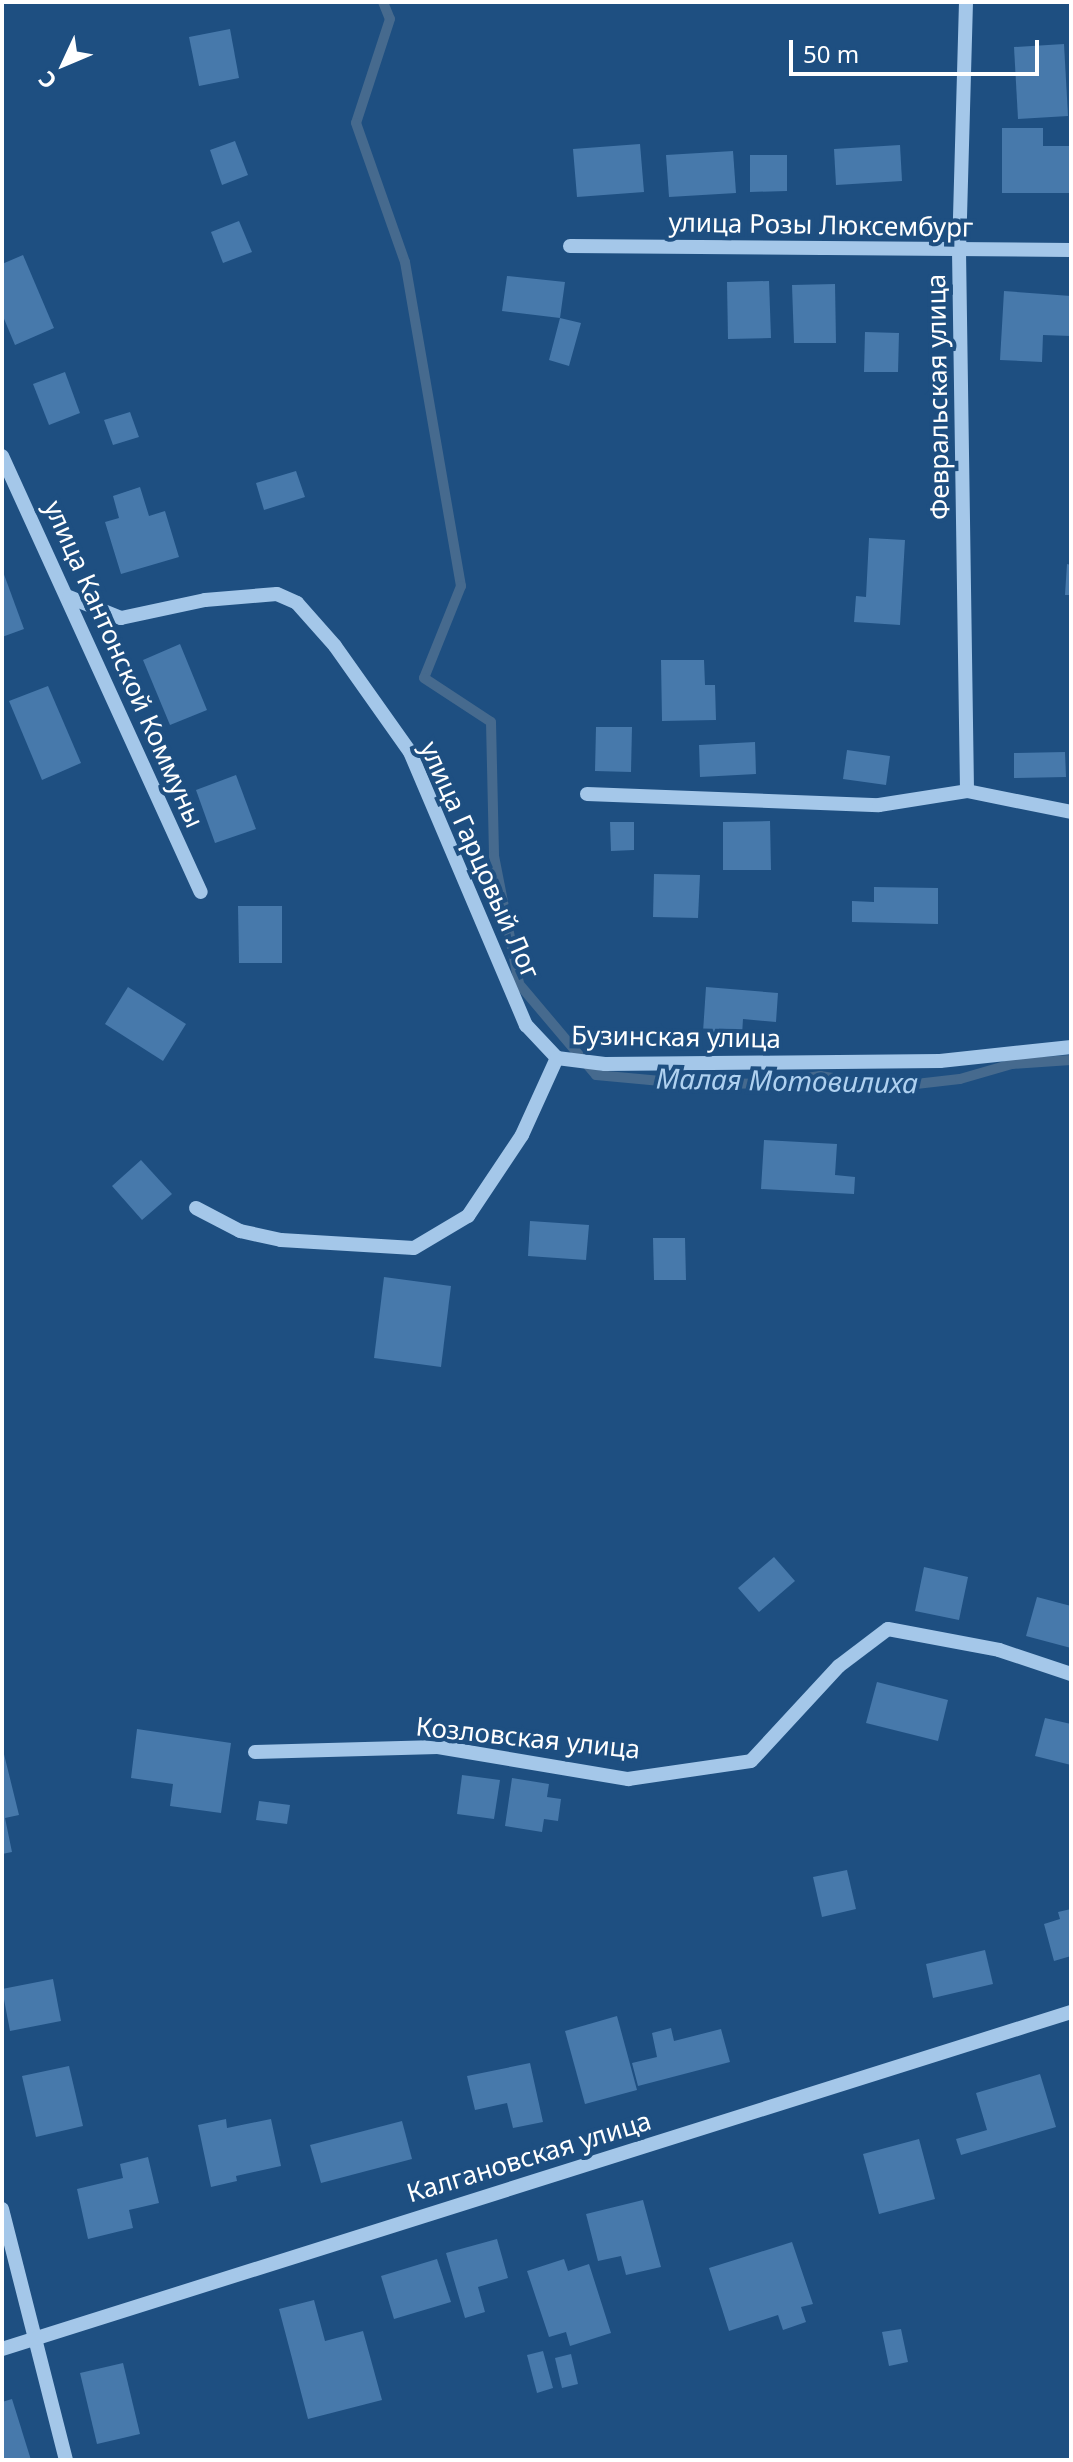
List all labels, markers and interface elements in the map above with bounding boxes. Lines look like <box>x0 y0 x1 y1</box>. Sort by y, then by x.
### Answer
north arrow <box>24 24 104 104</box>
scale bar <box>793 24 1043 74</box>
text: 50 m <box>803 37 859 70</box>
text: С <box>31 65 62 96</box>
street label: улица Розы Люксембург <box>668 207 974 243</box>
street label: Февральская улица <box>920 274 956 520</box>
street label: улица Кантонской Коммуны <box>38 496 210 832</box>
street label: улица Гарцовый Лог <box>414 736 546 984</box>
street label: Бузинская улица <box>571 1020 781 1054</box>
water label: Малая Мотовилиха <box>656 1061 918 1099</box>
street label: Козловская улица <box>414 1711 642 1765</box>
street label: Калгановская улица <box>403 2105 655 2209</box>

